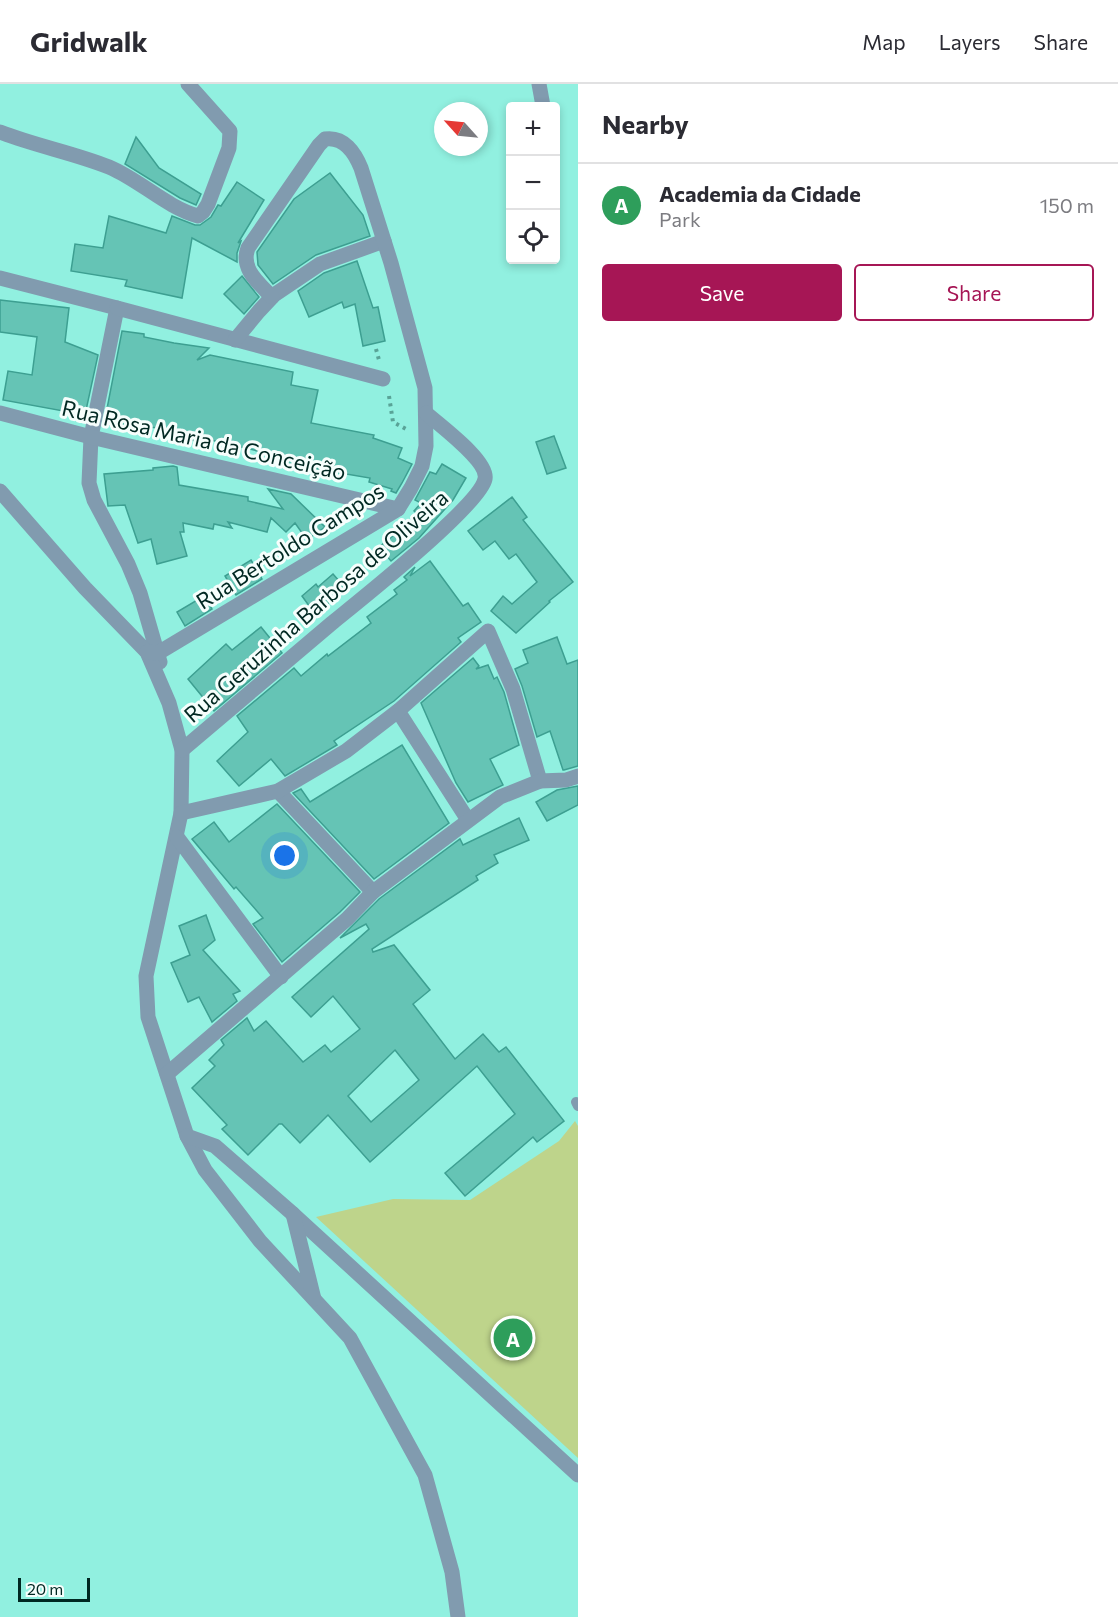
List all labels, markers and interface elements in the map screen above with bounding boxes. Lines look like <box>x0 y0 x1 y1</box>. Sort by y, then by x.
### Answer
text: Gridwalk <box>30 24 148 58</box>
text: Map <box>862 29 906 54</box>
text: Layers <box>939 29 1001 54</box>
text: Share <box>1034 29 1088 54</box>
north arrow <box>434 102 488 156</box>
map controls <box>506 102 560 264</box>
button: + <box>506 102 560 156</box>
text: Nearby <box>602 108 689 139</box>
button: − <box>506 156 560 210</box>
text: Academia da Cidade <box>659 180 861 207</box>
text: A <box>614 193 629 217</box>
text: 150 m <box>1040 193 1094 217</box>
text: Park <box>659 207 701 231</box>
button: locate <box>506 210 560 264</box>
button: Save <box>602 264 842 321</box>
button: Share <box>854 264 1094 321</box>
street label: Rua Rosa Maria da Conceição <box>59 394 349 485</box>
street label: Rua Bertoldo Campos <box>191 477 389 614</box>
street label: Rua Geruzinha Barbosa de Oliveira <box>178 484 453 728</box>
your location <box>270 841 299 870</box>
pin: A <box>494 1316 532 1360</box>
scale bar <box>18 1575 90 1602</box>
text: 20 m <box>27 1579 63 1598</box>

